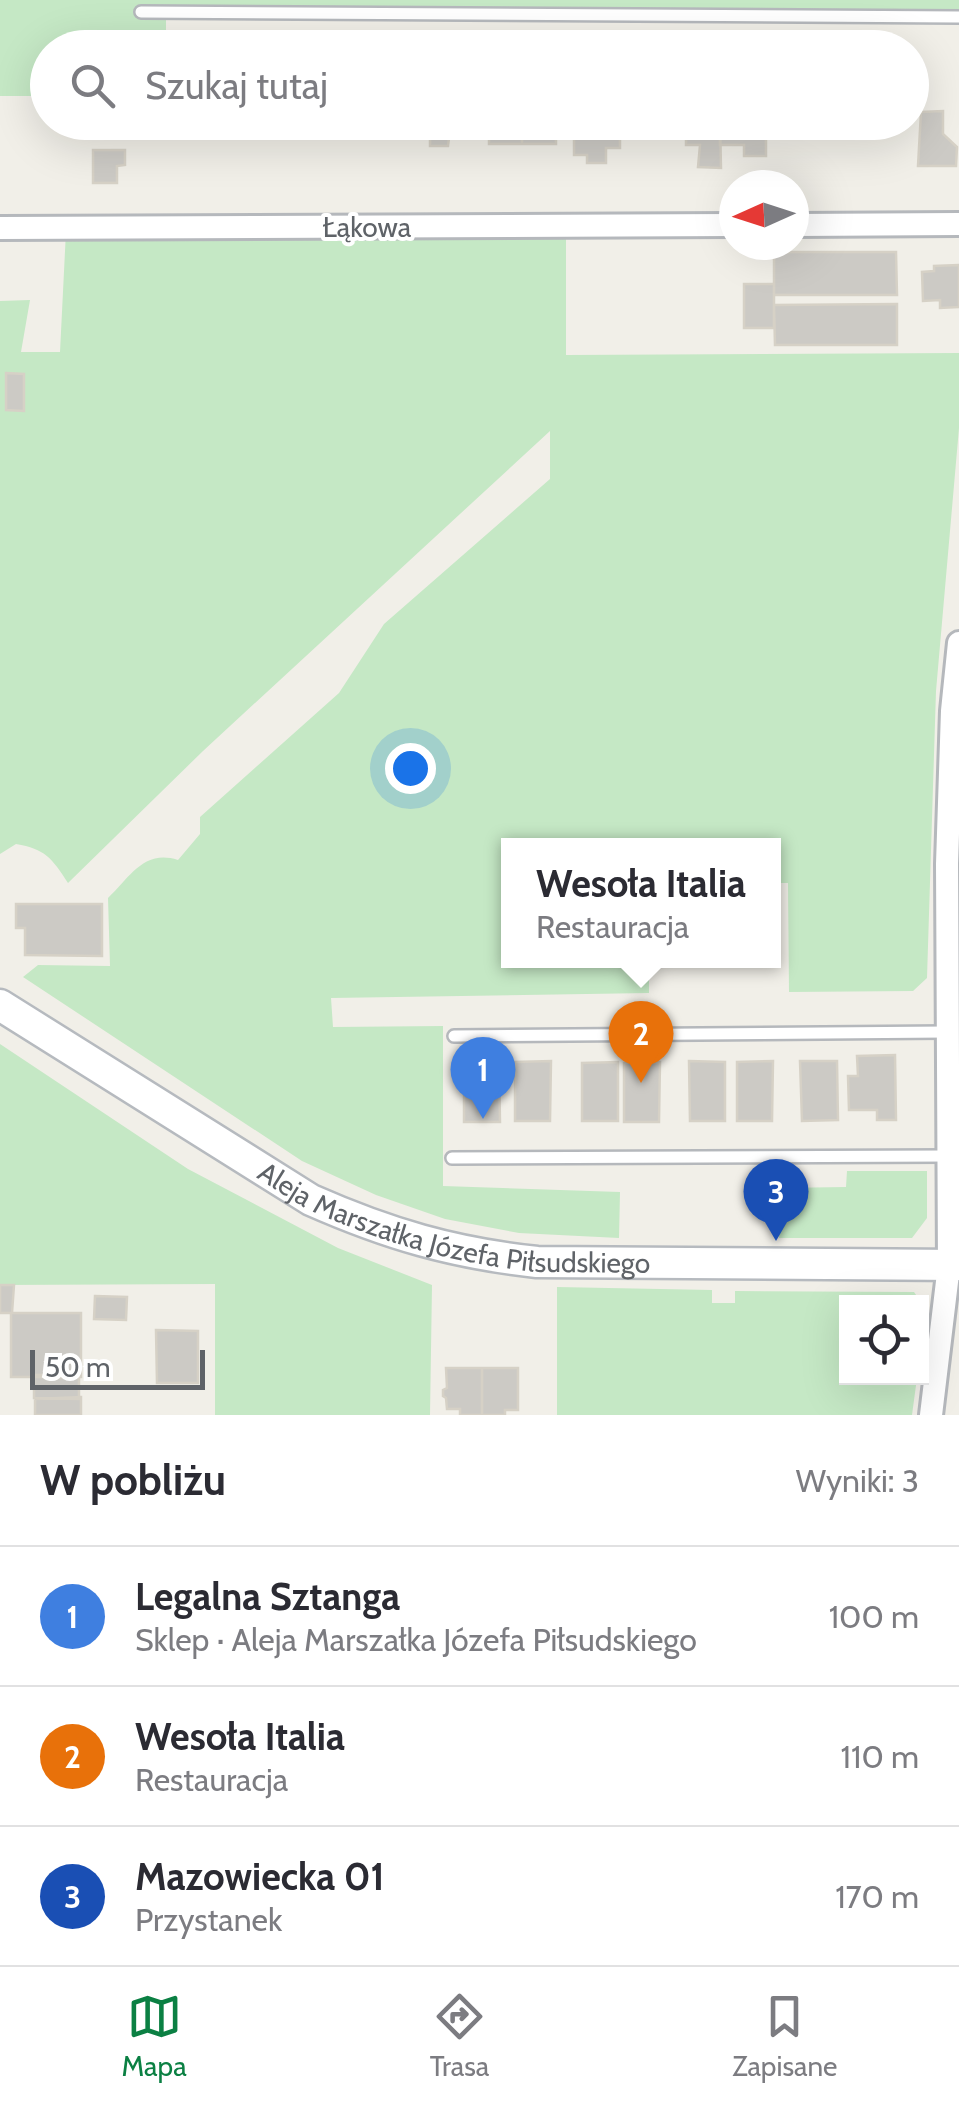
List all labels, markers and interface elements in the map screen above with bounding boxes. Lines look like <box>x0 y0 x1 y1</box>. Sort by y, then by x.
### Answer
search box <box>30 30 929 140</box>
icon: search <box>65 58 120 113</box>
text: Szukaj tutaj <box>145 62 328 109</box>
north arrow <box>719 170 809 260</box>
street label: Łąkowa <box>323 210 412 244</box>
your location <box>385 743 436 794</box>
popup <box>501 838 781 968</box>
text: Wesoła Italia <box>536 860 746 907</box>
text: Restauracja <box>536 907 689 946</box>
pin: 2 <box>608 1000 674 1083</box>
pin: 1 <box>450 1036 516 1119</box>
street label: Aleja Marszałka Józefa Piłsudskiego <box>252 1154 650 1280</box>
pin: 3 <box>744 1158 808 1241</box>
map controls <box>839 1295 929 1385</box>
button: locate <box>839 1295 929 1385</box>
scale bar <box>30 1345 205 1390</box>
text: 50 m <box>45 1350 111 1384</box>
text: W pobliżu <box>40 1454 226 1506</box>
text: Wyniki: 3 <box>796 1461 919 1500</box>
text: Legalna Sztanga <box>135 1573 400 1620</box>
text: 1 <box>67 1597 78 1636</box>
text: 100 m <box>829 1597 919 1636</box>
text: Sklep · Aleja Marszałka Józefa Piłsudskiego <box>135 1620 697 1659</box>
text: Wesoła Italia <box>135 1713 345 1760</box>
text: 2 <box>64 1737 81 1776</box>
text: 110 m <box>841 1737 919 1776</box>
text: Restauracja <box>135 1760 288 1799</box>
text: Mazowiecka 01 <box>135 1853 385 1900</box>
text: 3 <box>64 1877 81 1916</box>
text: 170 m <box>835 1877 919 1916</box>
text: Przystanek <box>135 1900 282 1939</box>
tab: Mapa <box>122 1989 187 2083</box>
tab: Trasa <box>430 1989 489 2083</box>
tab: Zapisane <box>732 1989 837 2083</box>

